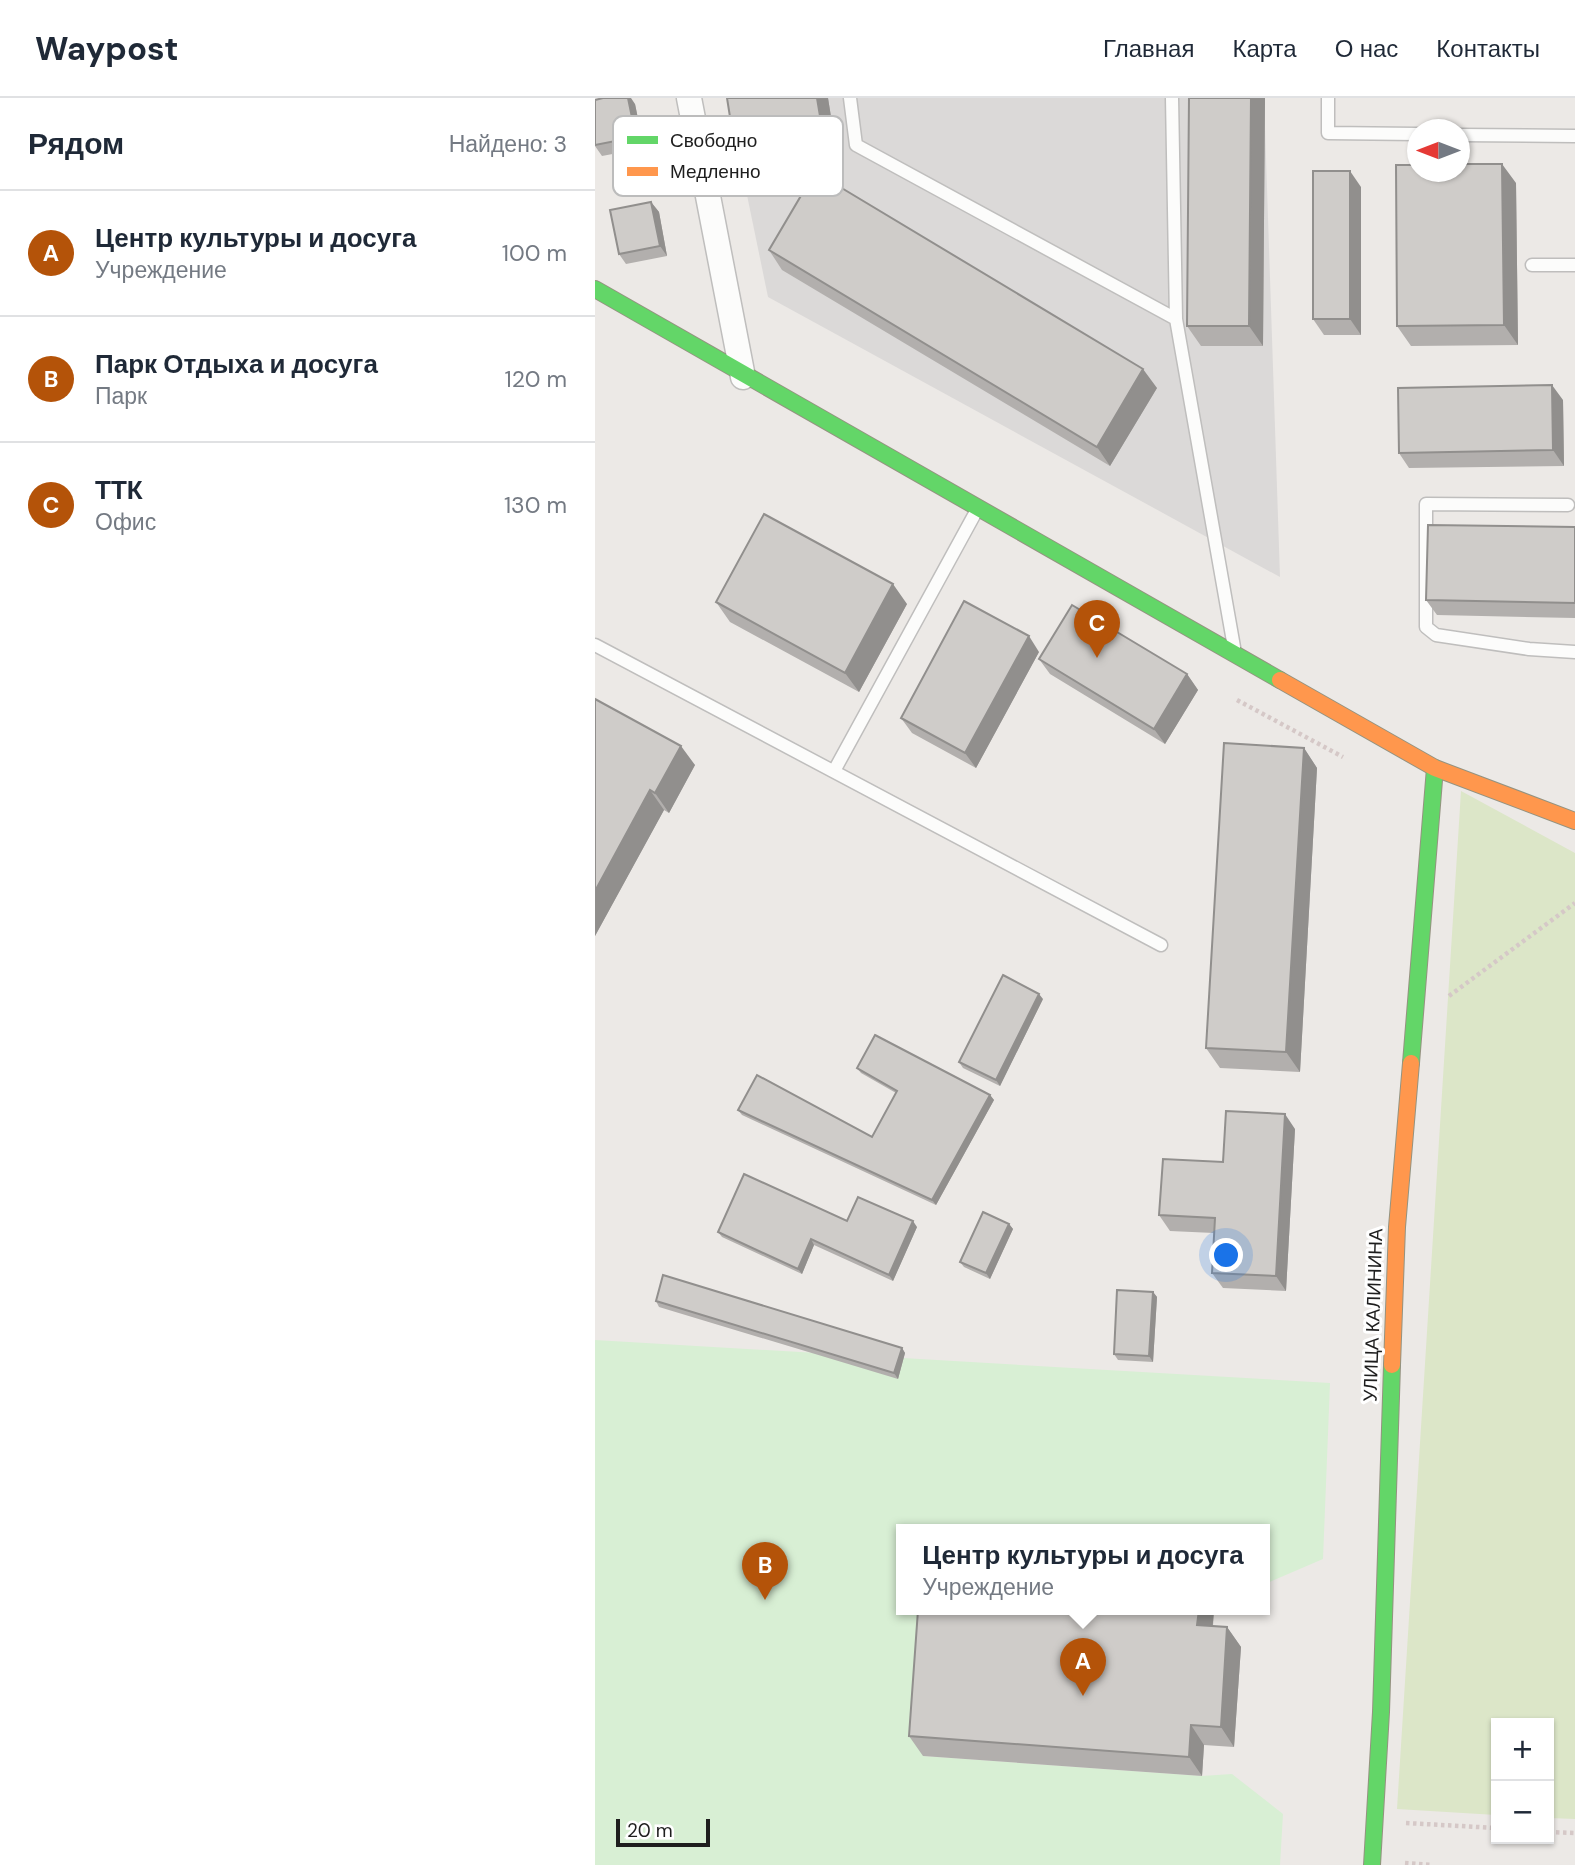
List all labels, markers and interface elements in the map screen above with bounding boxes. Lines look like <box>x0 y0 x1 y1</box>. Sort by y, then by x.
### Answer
text: Waypost <box>35 27 178 70</box>
text: Главная <box>1103 33 1194 64</box>
text: Карта <box>1232 33 1297 64</box>
text: О нас <box>1335 33 1398 64</box>
text: Контакты <box>1436 33 1540 64</box>
legend <box>613 116 843 196</box>
north arrow <box>1407 119 1470 182</box>
text: Рядом <box>28 124 124 163</box>
text: Свободно <box>670 128 757 153</box>
text: Найдено: 3 <box>449 129 567 159</box>
text: Медленно <box>670 159 760 184</box>
text: Центр культуры и досуга <box>95 221 417 255</box>
text: A <box>43 238 59 268</box>
text: 100 m <box>502 238 567 268</box>
text: Учреждение <box>95 255 227 285</box>
text: Парк Отдыха и досуга <box>95 347 378 381</box>
text: B <box>44 364 58 394</box>
text: 120 m <box>504 364 567 394</box>
text: Парк <box>95 381 147 411</box>
text: ТТК <box>95 473 143 507</box>
text: C <box>43 490 59 520</box>
text: 130 m <box>504 490 567 520</box>
text: Офис <box>95 507 156 537</box>
pin: C <box>1074 600 1120 658</box>
street label: УЛИЦА КАЛИНИНА <box>1357 1228 1389 1402</box>
your location <box>1209 1238 1243 1272</box>
popup <box>896 1524 1270 1615</box>
text: Центр культуры и досуга <box>922 1538 1244 1572</box>
pin: B <box>742 1542 788 1600</box>
text: Учреждение <box>922 1572 1054 1602</box>
pin: A <box>1060 1638 1106 1696</box>
map controls <box>1491 1718 1554 1844</box>
button: + <box>1491 1718 1554 1781</box>
button: − <box>1491 1781 1554 1844</box>
scale bar <box>616 1816 711 1848</box>
text: 20 m <box>627 1818 673 1843</box>

